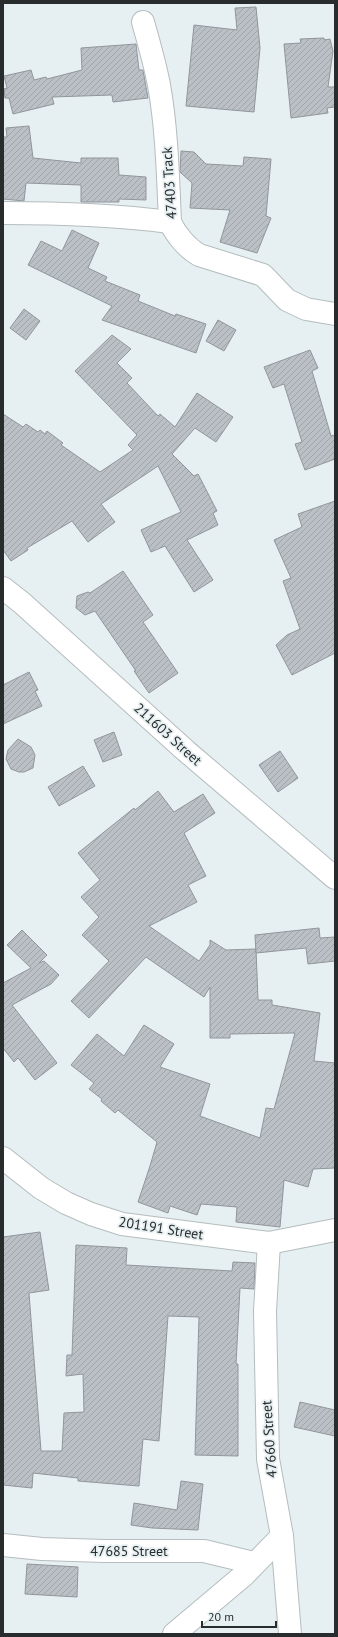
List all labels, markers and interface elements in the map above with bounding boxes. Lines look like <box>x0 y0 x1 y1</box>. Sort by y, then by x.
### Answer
street label: 47403 Track <box>157 146 181 220</box>
street label: 211603 Street <box>130 699 206 769</box>
street label: 201191 Street <box>117 1212 205 1244</box>
street label: 47660 Street <box>257 1399 281 1478</box>
street label: 47685 Street <box>90 1542 168 1560</box>
scale bar <box>202 1603 276 1629</box>
text: 20 m <box>208 1609 234 1624</box>

